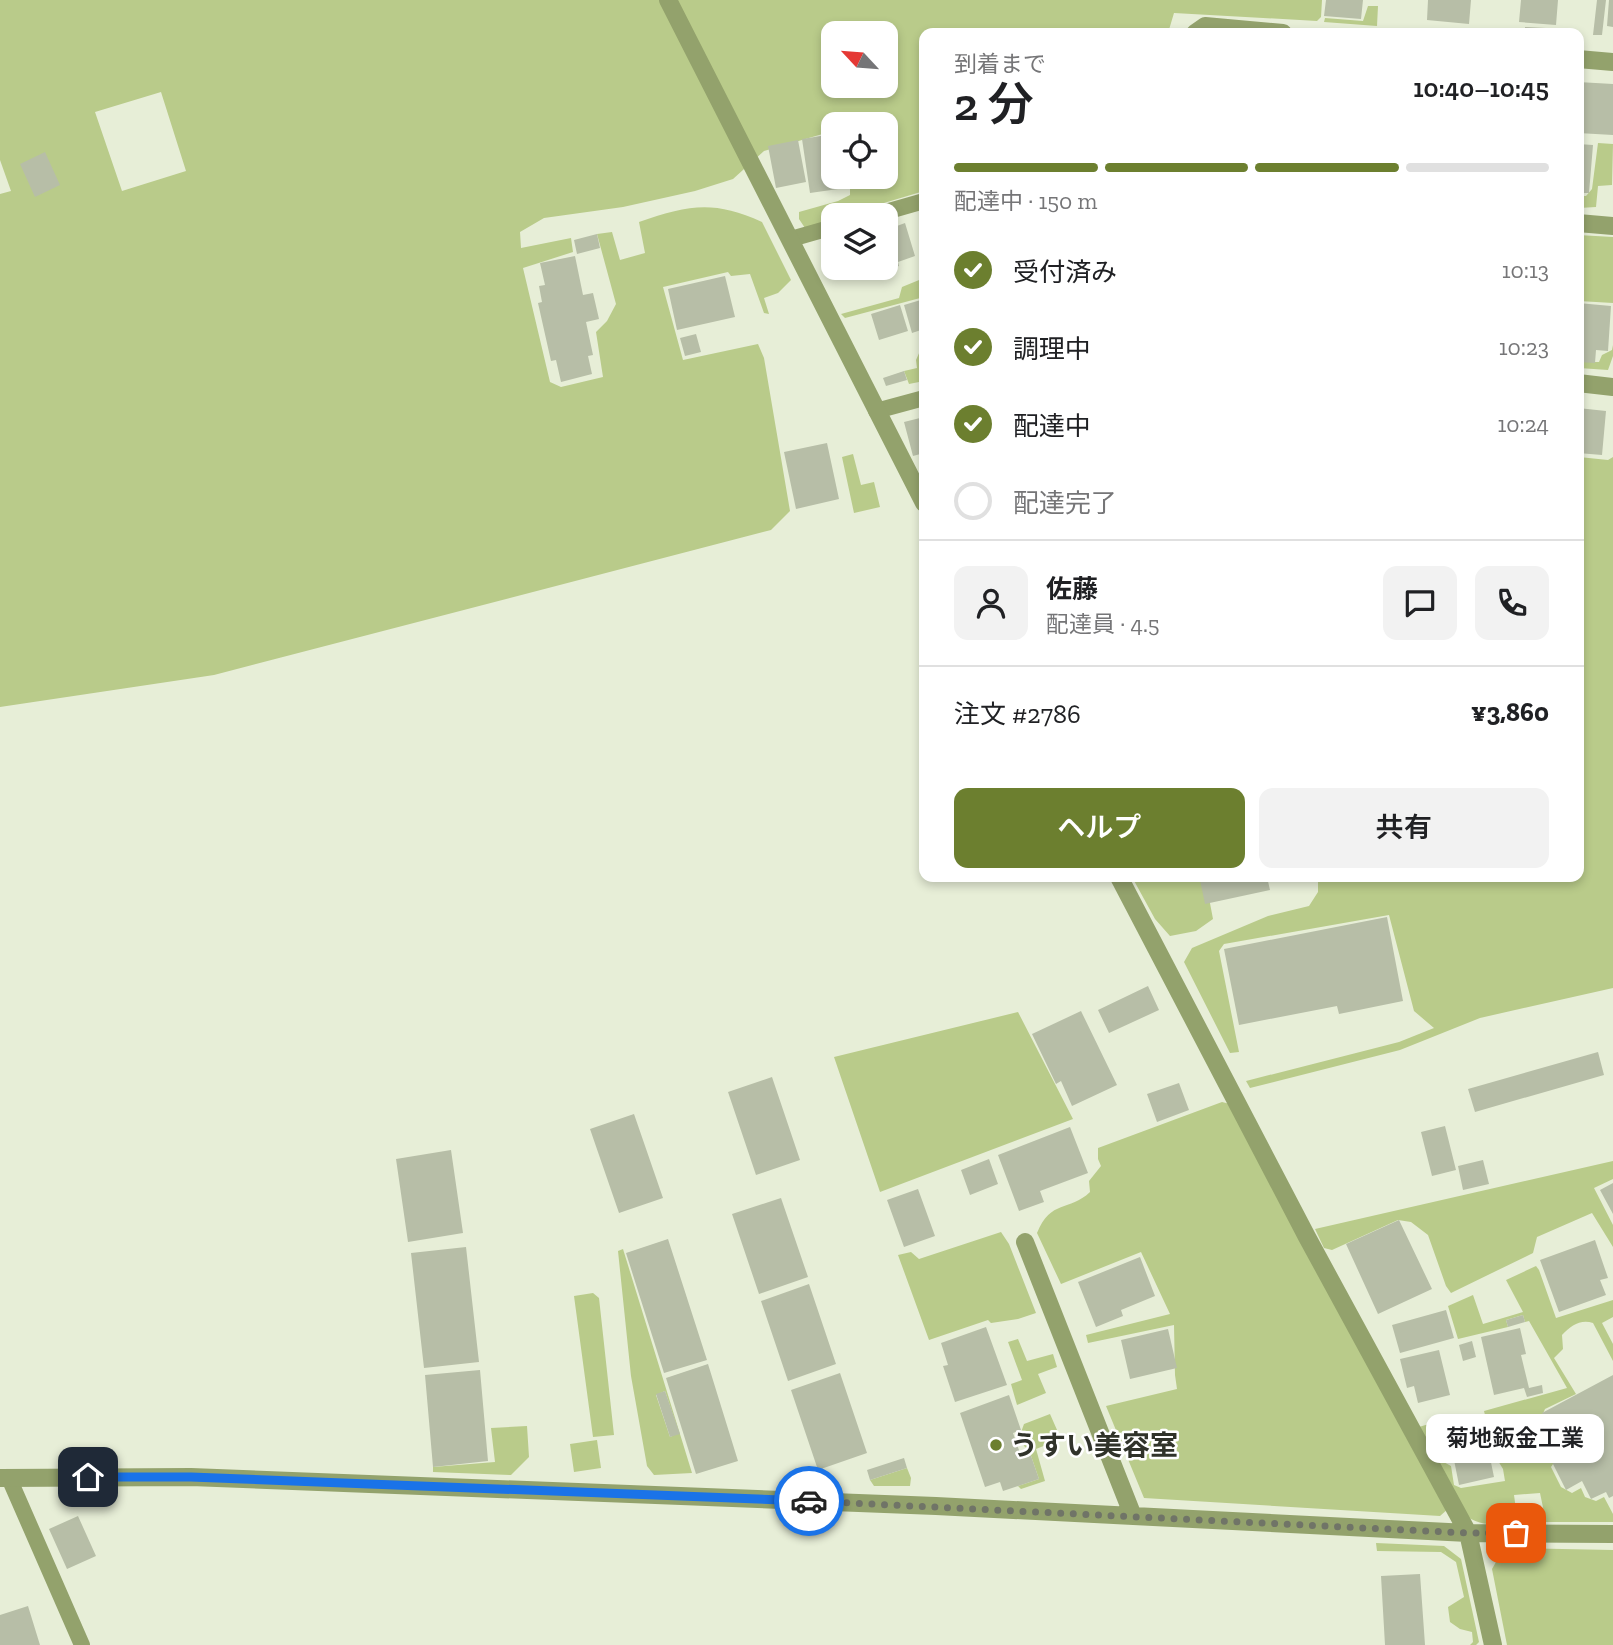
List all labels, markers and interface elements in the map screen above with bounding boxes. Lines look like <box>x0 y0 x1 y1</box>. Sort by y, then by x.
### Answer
north arrow <box>821 21 898 98</box>
map controls <box>821 21 898 280</box>
text: 到着まで <box>954 50 1046 78</box>
text: 10:40–10:45 <box>1413 72 1549 104</box>
text: 2 分 <box>954 77 1034 132</box>
button: locate <box>821 112 898 189</box>
text: 配達中 · 150 m <box>954 187 1097 215</box>
button: layers <box>821 203 898 280</box>
icon: check <box>954 251 992 289</box>
text: 受付済み <box>1013 256 1117 288</box>
text: 10:13 <box>1502 256 1549 284</box>
icon: check <box>954 328 992 366</box>
text: 調理中 <box>1013 333 1091 365</box>
text: 10:23 <box>1499 333 1549 361</box>
icon: check <box>954 405 992 443</box>
text: 配達中 <box>1013 410 1091 442</box>
text: 10:24 <box>1498 410 1549 438</box>
text: 配達完了 <box>1013 487 1117 519</box>
button: person <box>954 566 1028 640</box>
button: chat <box>1383 566 1457 640</box>
button: phone <box>1475 566 1549 640</box>
text: 佐藤 <box>1046 573 1098 605</box>
text: 配達員 · 4.5 <box>1046 610 1160 638</box>
text: ¥3,860 <box>1471 696 1549 728</box>
text: 注文 #2786 <box>954 698 1081 730</box>
button: ヘルプ <box>954 788 1245 868</box>
button: 共有 <box>1259 788 1549 868</box>
callout: 菊地鈑金工業 <box>1427 1414 1605 1463</box>
text: 菊地鈑金工業 <box>1446 1424 1584 1452</box>
place label: うすい美容室 <box>1010 1429 1178 1462</box>
marker: うすい美容室 <box>988 1437 1004 1453</box>
pin <box>58 1447 118 1507</box>
icon: home <box>69 1458 107 1496</box>
courier <box>774 1466 844 1536</box>
icon: car <box>790 1482 828 1520</box>
pin <box>1486 1503 1546 1563</box>
icon: bag <box>1497 1514 1535 1552</box>

